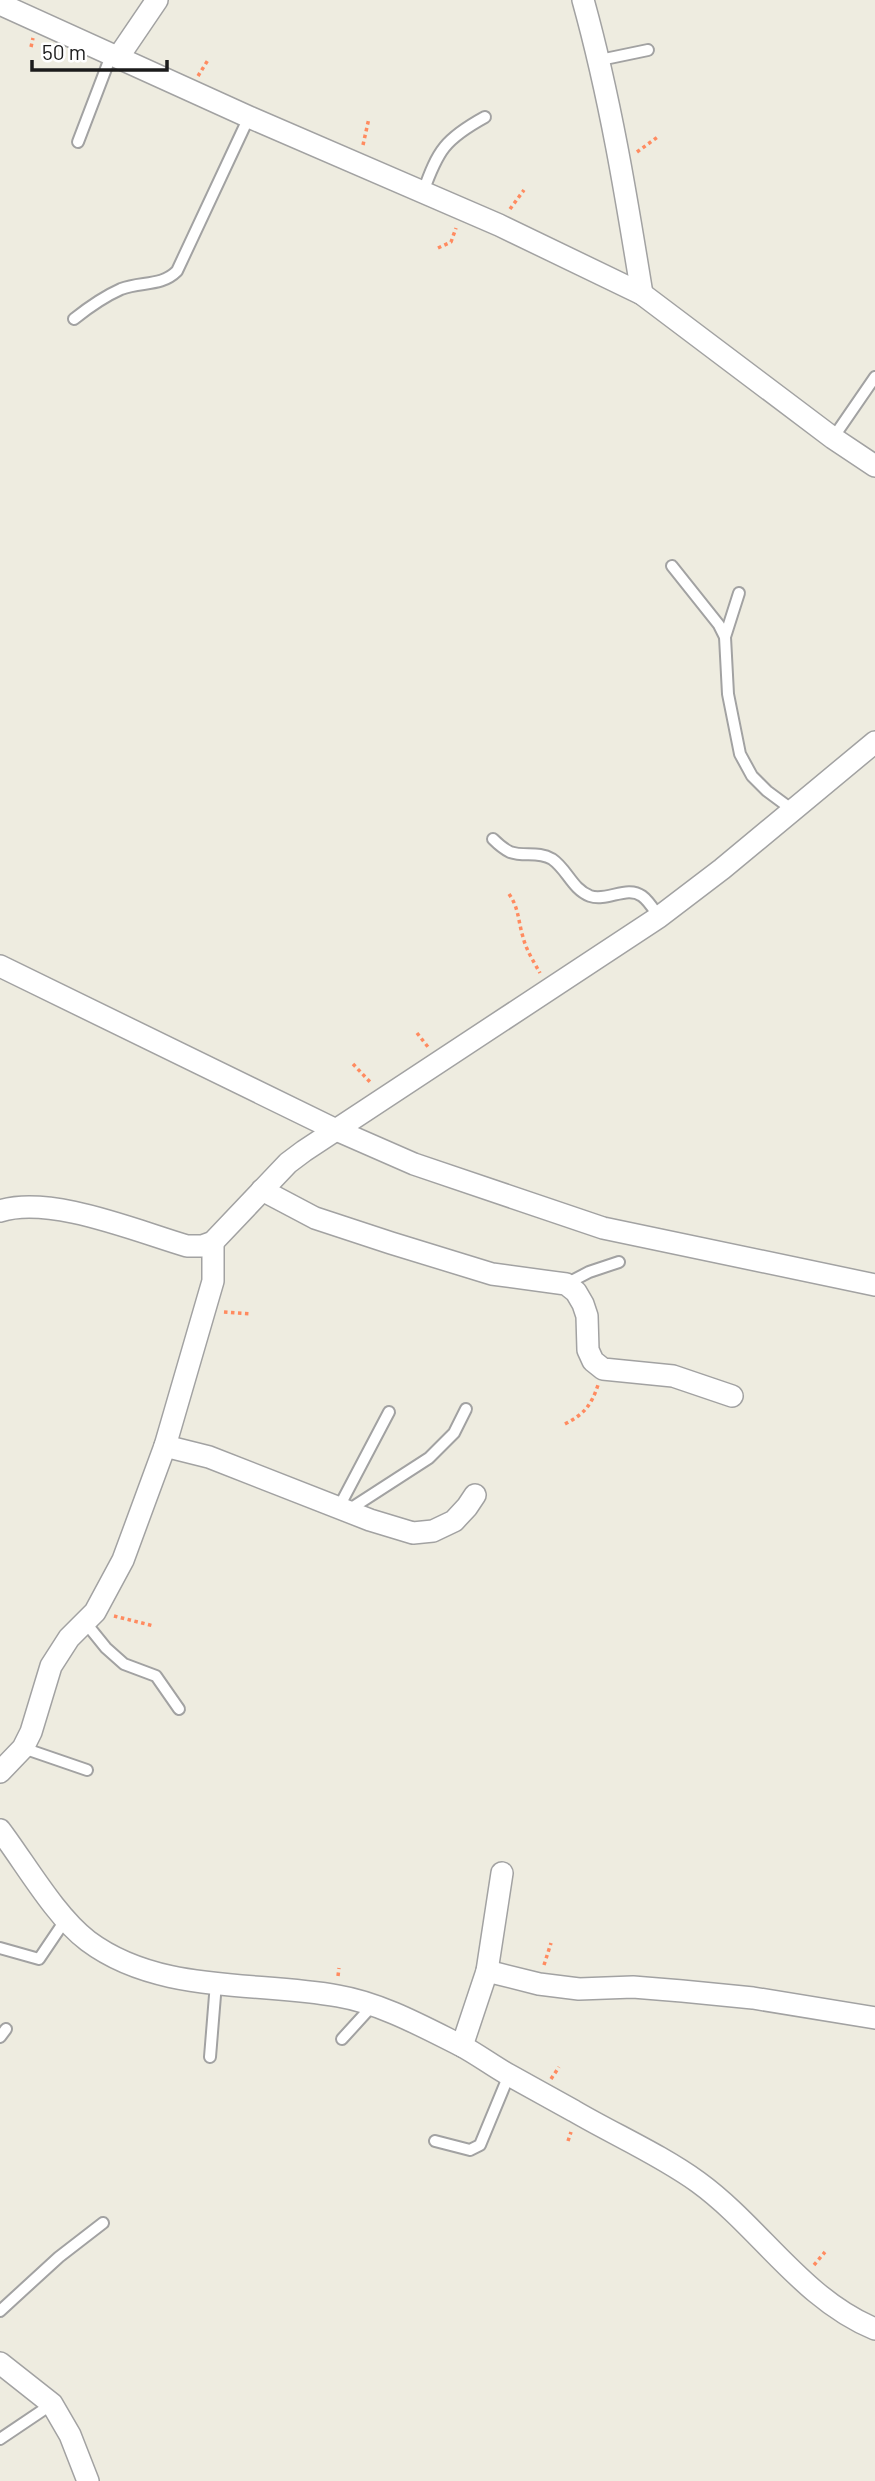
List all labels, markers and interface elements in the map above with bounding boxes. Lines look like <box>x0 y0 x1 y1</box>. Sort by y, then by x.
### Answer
scale bar <box>32 28 166 72</box>
text: 50 m <box>42 39 86 64</box>

